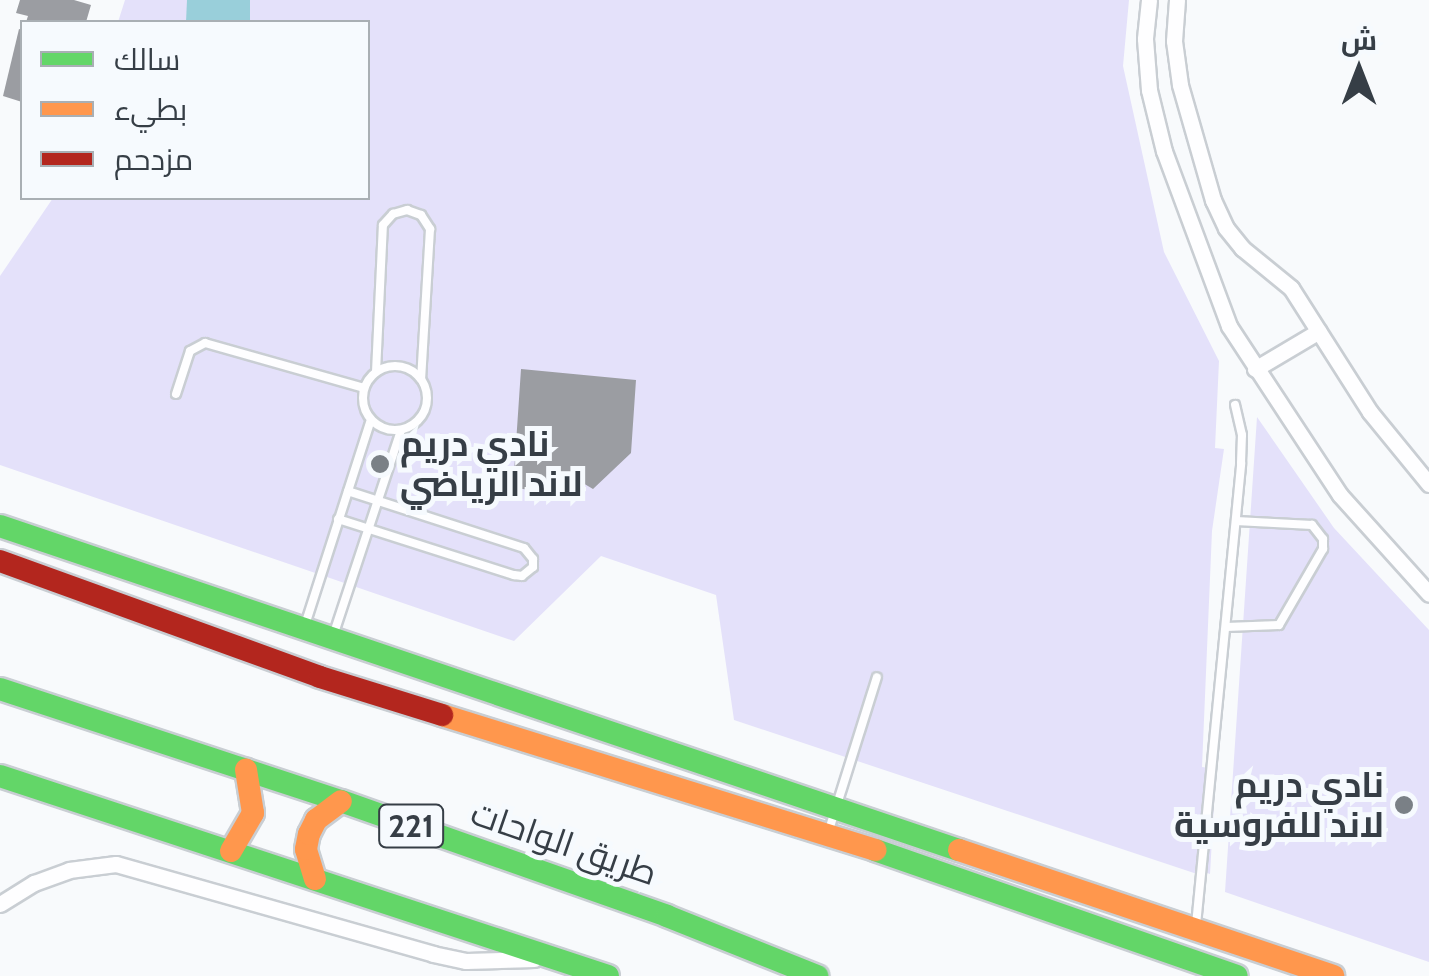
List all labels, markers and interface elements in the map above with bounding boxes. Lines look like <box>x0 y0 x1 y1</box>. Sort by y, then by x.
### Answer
legend <box>20 20 370 200</box>
north arrow <box>1309 20 1409 120</box>
text: ش <box>1341 23 1377 57</box>
text: سالك <box>114 41 180 78</box>
text: بطيء <box>114 91 187 128</box>
text: مزدحم <box>114 141 193 178</box>
place label: نادي دريم لاند الرياضي <box>400 423 583 505</box>
marker: نادي دريم لاند الرياضي <box>369 453 391 475</box>
place label: نادي دريم لاند للفروسية <box>1174 764 1384 846</box>
street label: طريق الواحات <box>465 792 663 894</box>
marker: نادي دريم لاند للفروسية <box>1393 794 1415 816</box>
road number: 221 <box>376 799 446 853</box>

